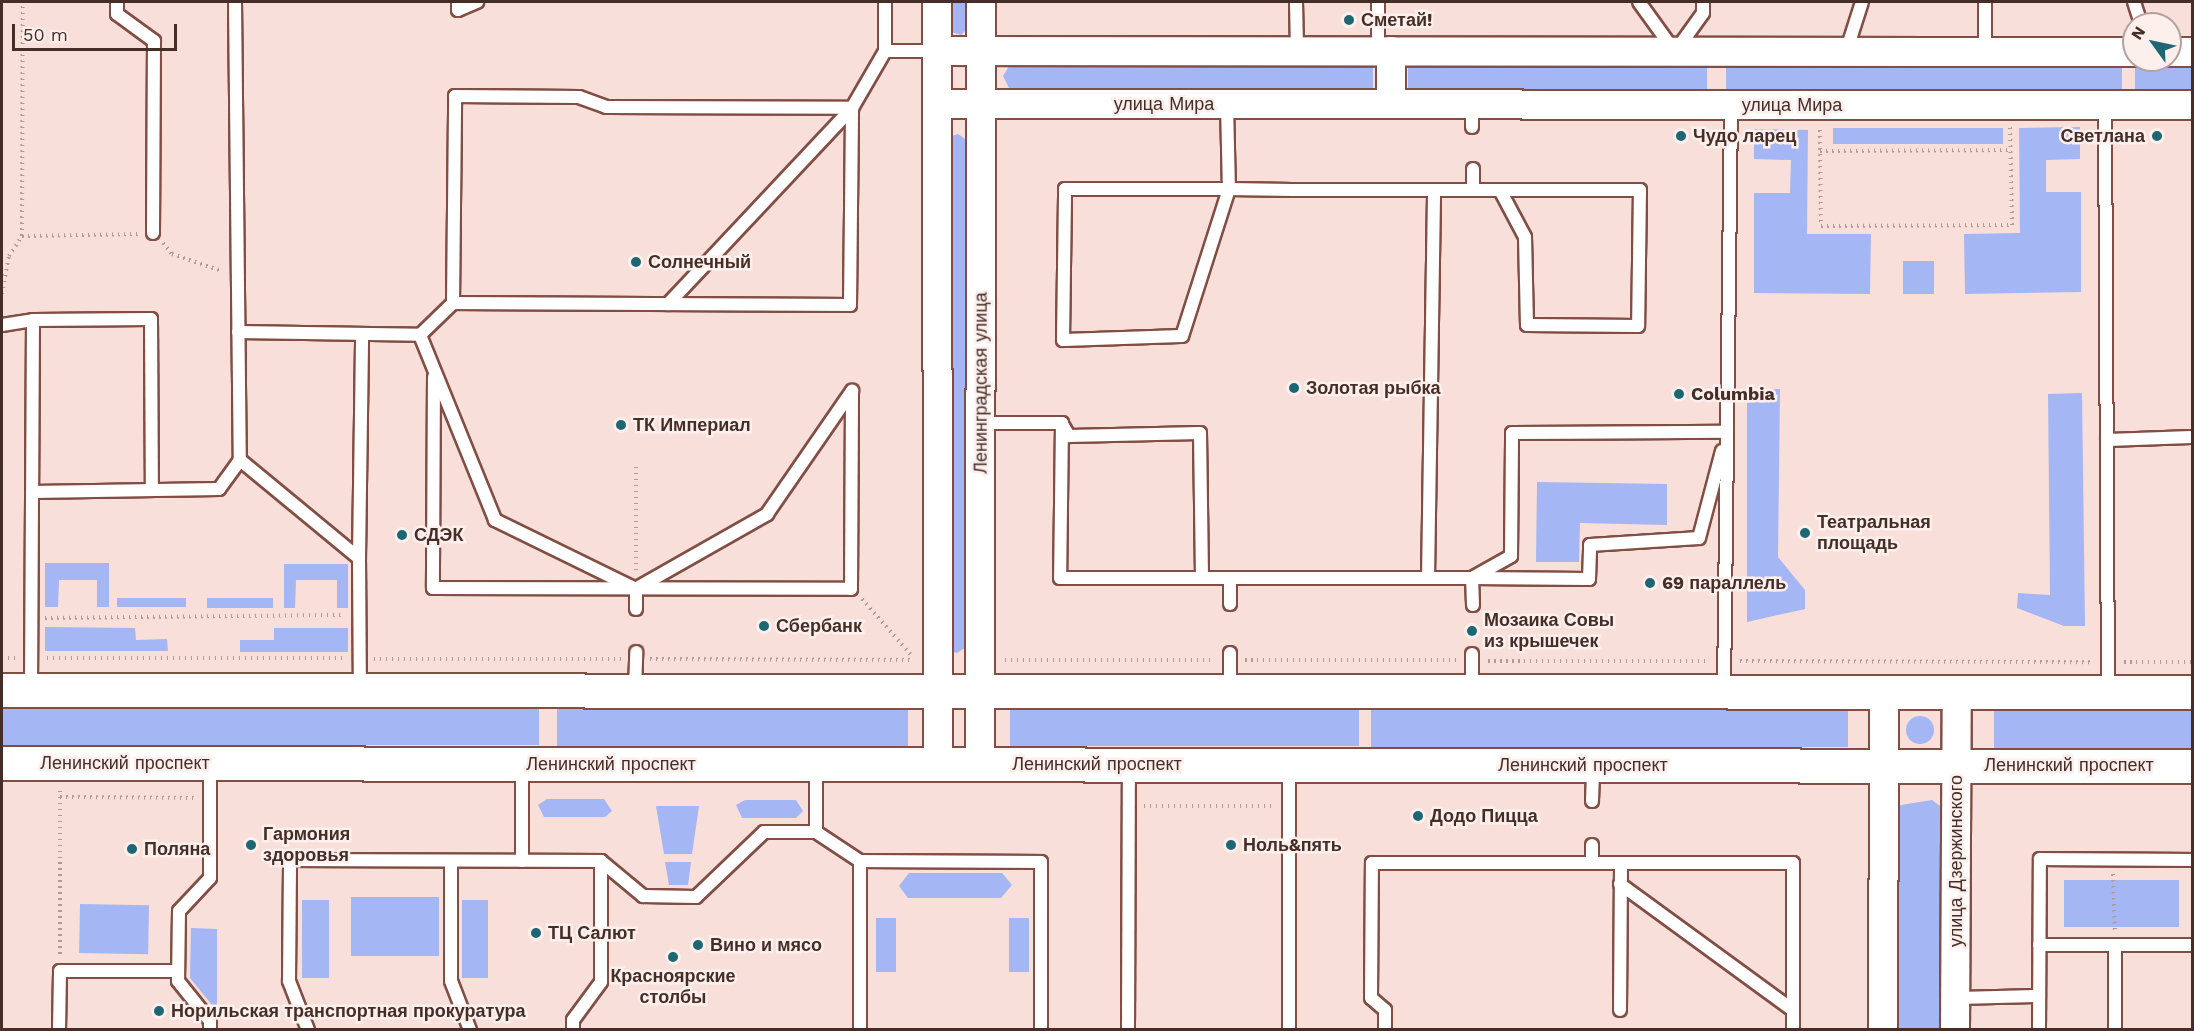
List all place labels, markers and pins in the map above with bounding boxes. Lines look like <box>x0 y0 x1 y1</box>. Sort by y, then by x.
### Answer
place label: Сметай! <box>1361 9 1432 31</box>
marker: Сметай! <box>1342 13 1356 27</box>
place label: Чудо ларец <box>1693 125 1796 147</box>
place label: Светлана <box>2060 125 2145 147</box>
marker: Чудо ларец <box>1674 129 1688 143</box>
marker: Светлана <box>2150 129 2164 143</box>
place label: Солнечный <box>648 251 751 273</box>
marker: Солнечный <box>629 255 643 269</box>
place label: Золотая рыбка <box>1306 377 1441 399</box>
marker: Золотая рыбка <box>1287 381 1301 395</box>
place label: Columbia <box>1691 383 1775 405</box>
marker: Columbia <box>1672 387 1686 401</box>
place label: ТК Империал <box>633 414 751 436</box>
marker: ТК Империал <box>614 418 628 432</box>
place label: Театральная площадь <box>1817 512 1931 554</box>
place label: СДЭК <box>414 524 463 546</box>
marker: Театральная площадь <box>1798 526 1812 540</box>
marker: СДЭК <box>395 528 409 542</box>
place label: 69 параллель <box>1662 572 1786 594</box>
marker: 69 параллель <box>1643 576 1657 590</box>
place label: Мозаика Совы из крышечек <box>1484 610 1614 652</box>
place label: Сбербанк <box>776 615 862 637</box>
marker: Сбербанк <box>757 619 771 633</box>
marker: Мозаика Совы из крышечек <box>1465 624 1479 638</box>
place label: Додо Пицца <box>1430 805 1538 827</box>
marker: Додо Пицца <box>1411 809 1425 823</box>
place label: Гармония здоровья <box>263 824 350 866</box>
place label: Ноль&пять <box>1243 834 1342 856</box>
place label: Поляна <box>144 838 210 860</box>
marker: Гармония здоровья <box>244 838 258 852</box>
marker: Ноль&пять <box>1224 838 1238 852</box>
marker: Поляна <box>125 842 139 856</box>
place label: ТЦ Салют <box>548 922 636 944</box>
marker: ТЦ Салют <box>529 926 543 940</box>
place label: Вино и мясо <box>710 934 822 956</box>
marker: Вино и мясо <box>691 938 705 952</box>
marker: Красноярские столбы <box>666 950 680 964</box>
place label: Красноярские столбы <box>610 966 736 1008</box>
place label: Норильская транспортная прокуратура <box>171 1000 526 1022</box>
marker: Норильская транспортная прокуратура <box>152 1004 166 1018</box>

